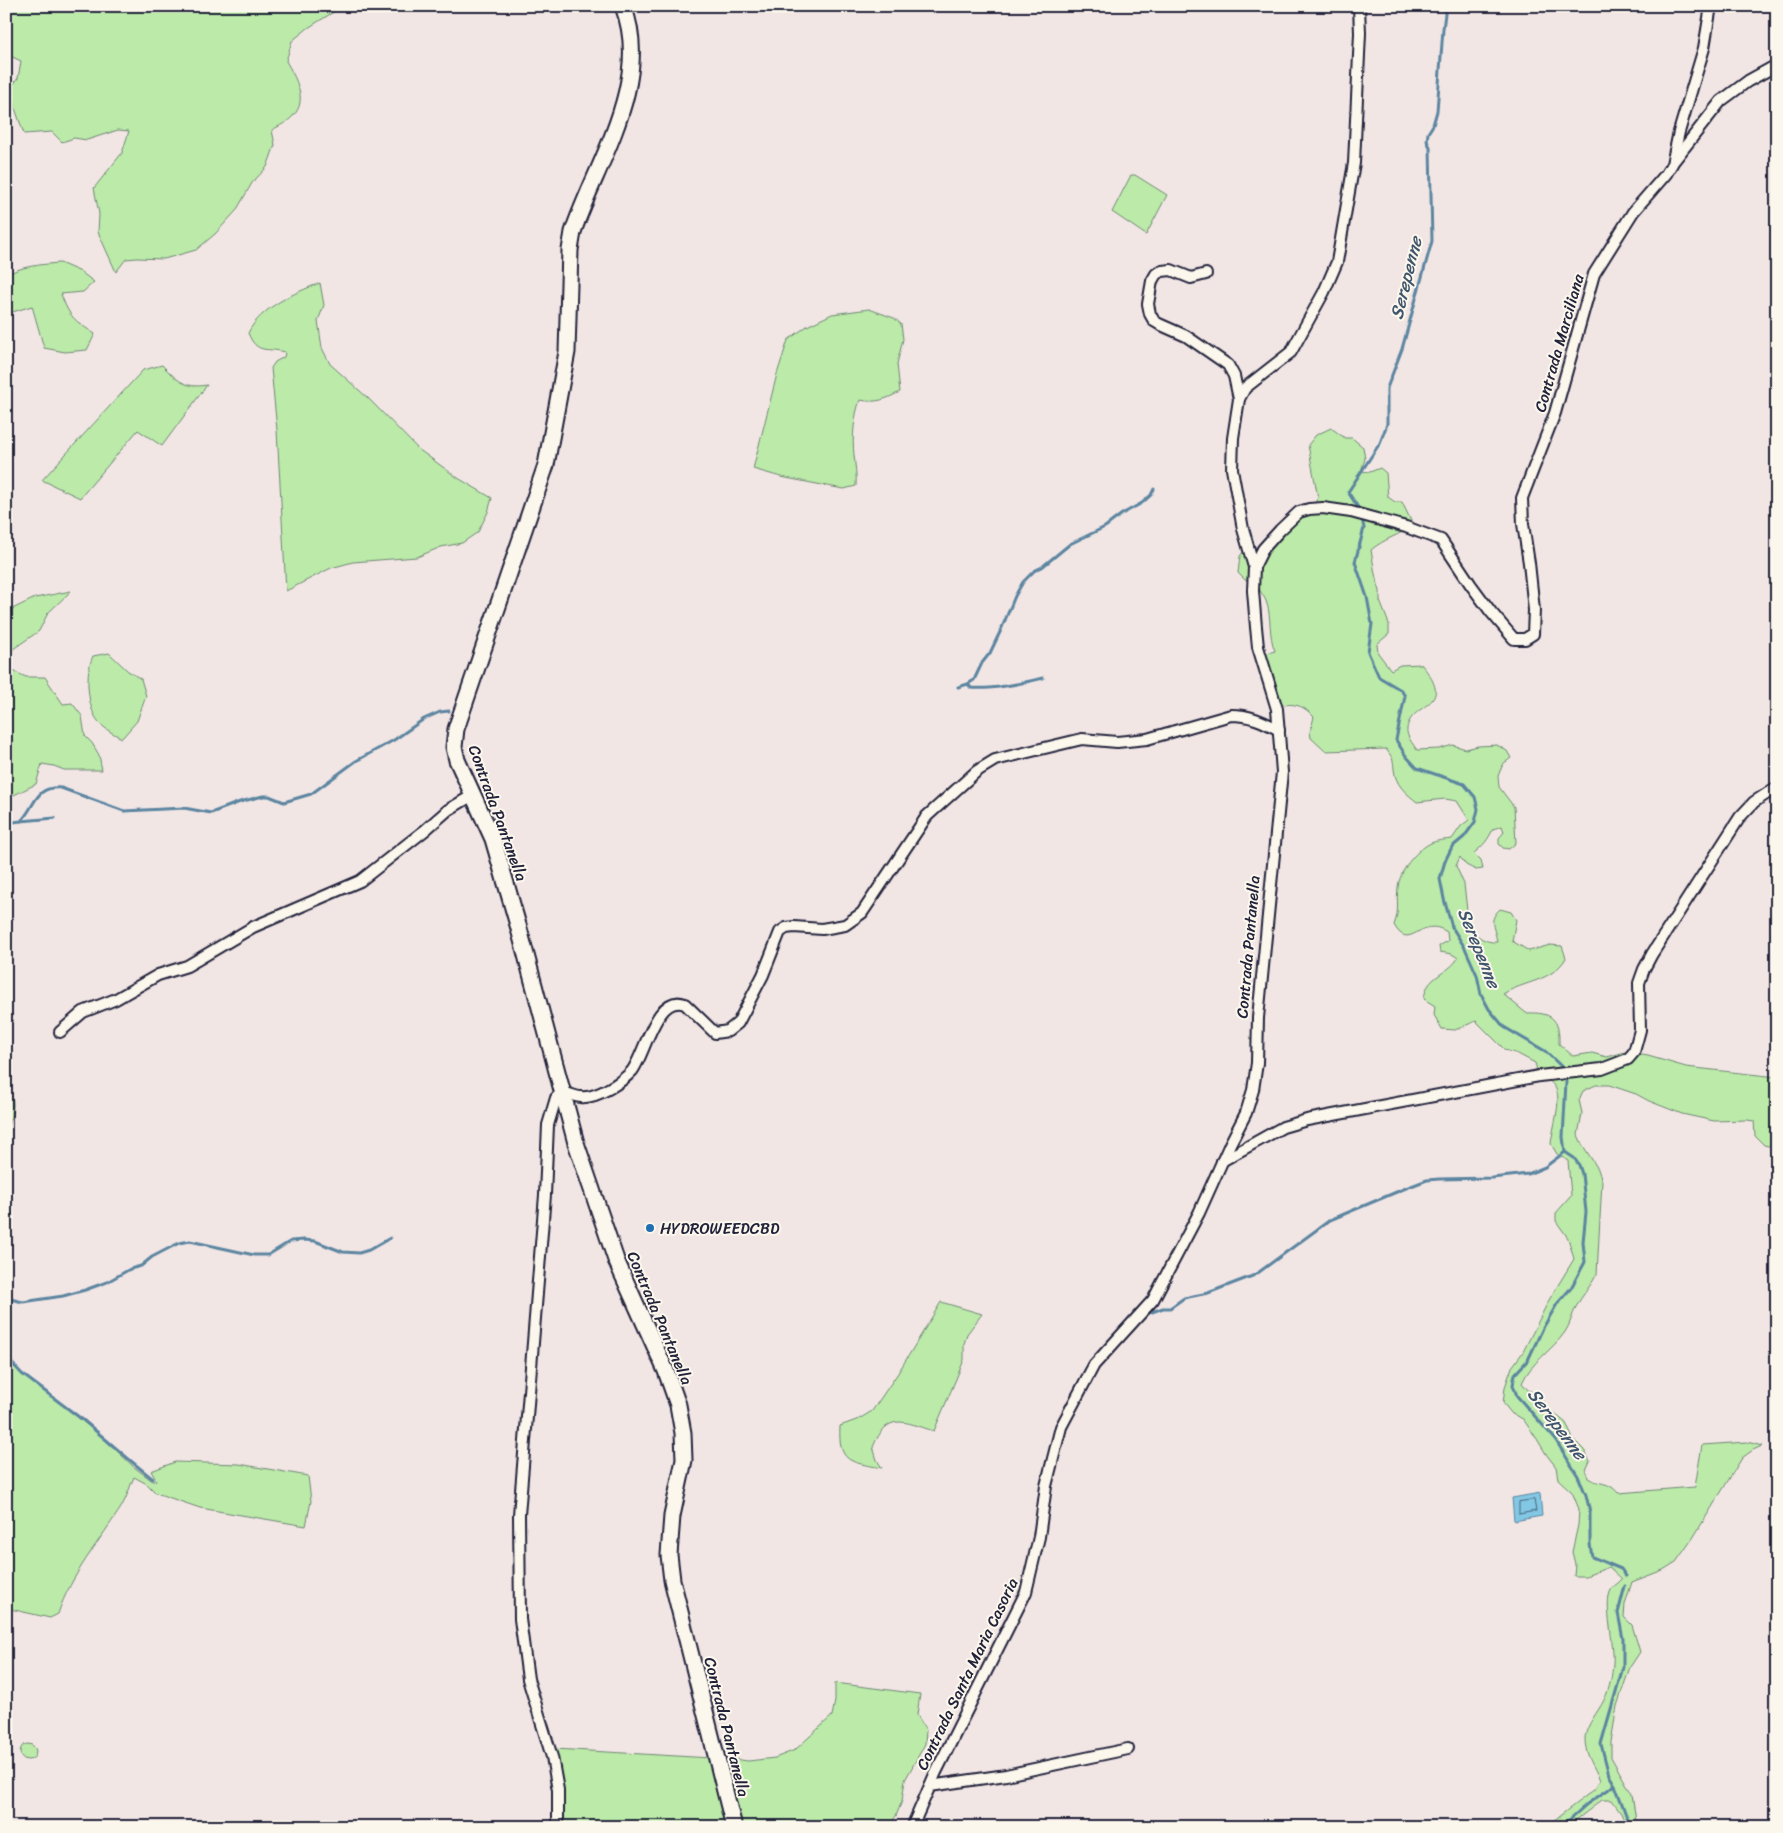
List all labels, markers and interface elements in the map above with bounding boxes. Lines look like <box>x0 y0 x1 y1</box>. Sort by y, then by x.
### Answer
water label: Serepenne <box>1380 232 1432 323</box>
street label: Contrada Marciliana <box>1525 270 1593 416</box>
street label: Contrada Pantanella <box>460 741 536 885</box>
street label: Contrada Pantanella <box>1227 874 1269 1020</box>
water label: Serepenne <box>1448 903 1510 995</box>
place label: HYDROWEEDCBD <box>660 1214 780 1243</box>
marker: HYDROWEEDCBD <box>644 1222 656 1234</box>
street label: Contrada Pantanella <box>619 1246 701 1390</box>
water label: Serepenne <box>1519 1381 1596 1469</box>
street label: Contrada Santa Maria Casoria <box>908 1573 1026 1775</box>
street label: Contrada Pantanella <box>696 1654 758 1800</box>

